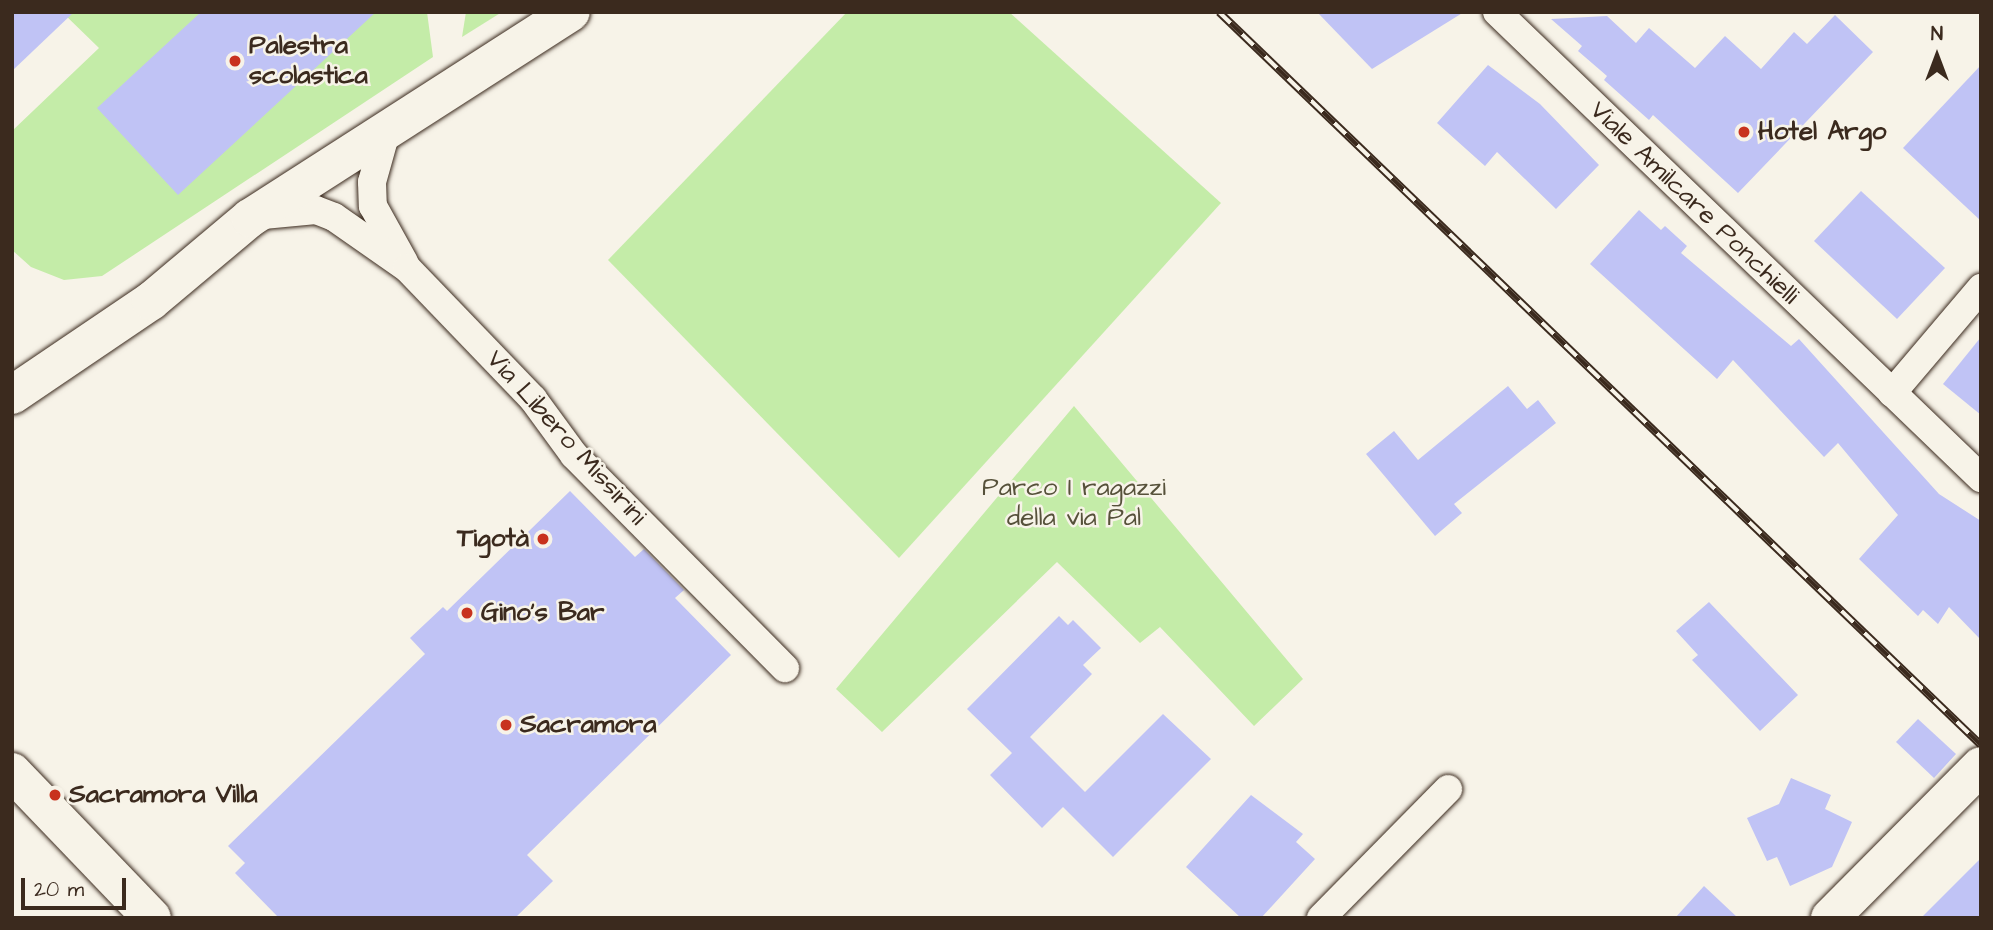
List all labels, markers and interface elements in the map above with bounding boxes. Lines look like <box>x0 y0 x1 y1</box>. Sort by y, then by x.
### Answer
north arrow <box>1902 21 1972 91</box>
text: N <box>1931 21 1943 48</box>
place label: Palestra scolastica <box>249 30 368 92</box>
marker: Palestra scolastica <box>227 53 243 69</box>
street label: Viale Amilcare Ponchielli <box>1583 95 1805 311</box>
place label: Hotel Argo <box>1758 116 1886 148</box>
marker: Hotel Argo <box>1736 124 1752 140</box>
street label: Via Libero Missirini <box>479 344 653 532</box>
park label: Parco I ragazzi della via Pal <box>982 472 1166 534</box>
place label: Tigotà <box>457 523 529 555</box>
marker: Tigotà <box>535 531 551 547</box>
place label: Gino's Bar <box>481 597 604 629</box>
marker: Gino's Bar <box>459 605 475 621</box>
place label: Sacramora <box>520 709 656 741</box>
marker: Sacramora <box>498 717 514 733</box>
place label: Sacramora Villa <box>69 779 257 811</box>
marker: Sacramora Villa <box>47 787 63 803</box>
scale bar <box>24 864 130 908</box>
text: 20 m <box>34 875 84 904</box>

